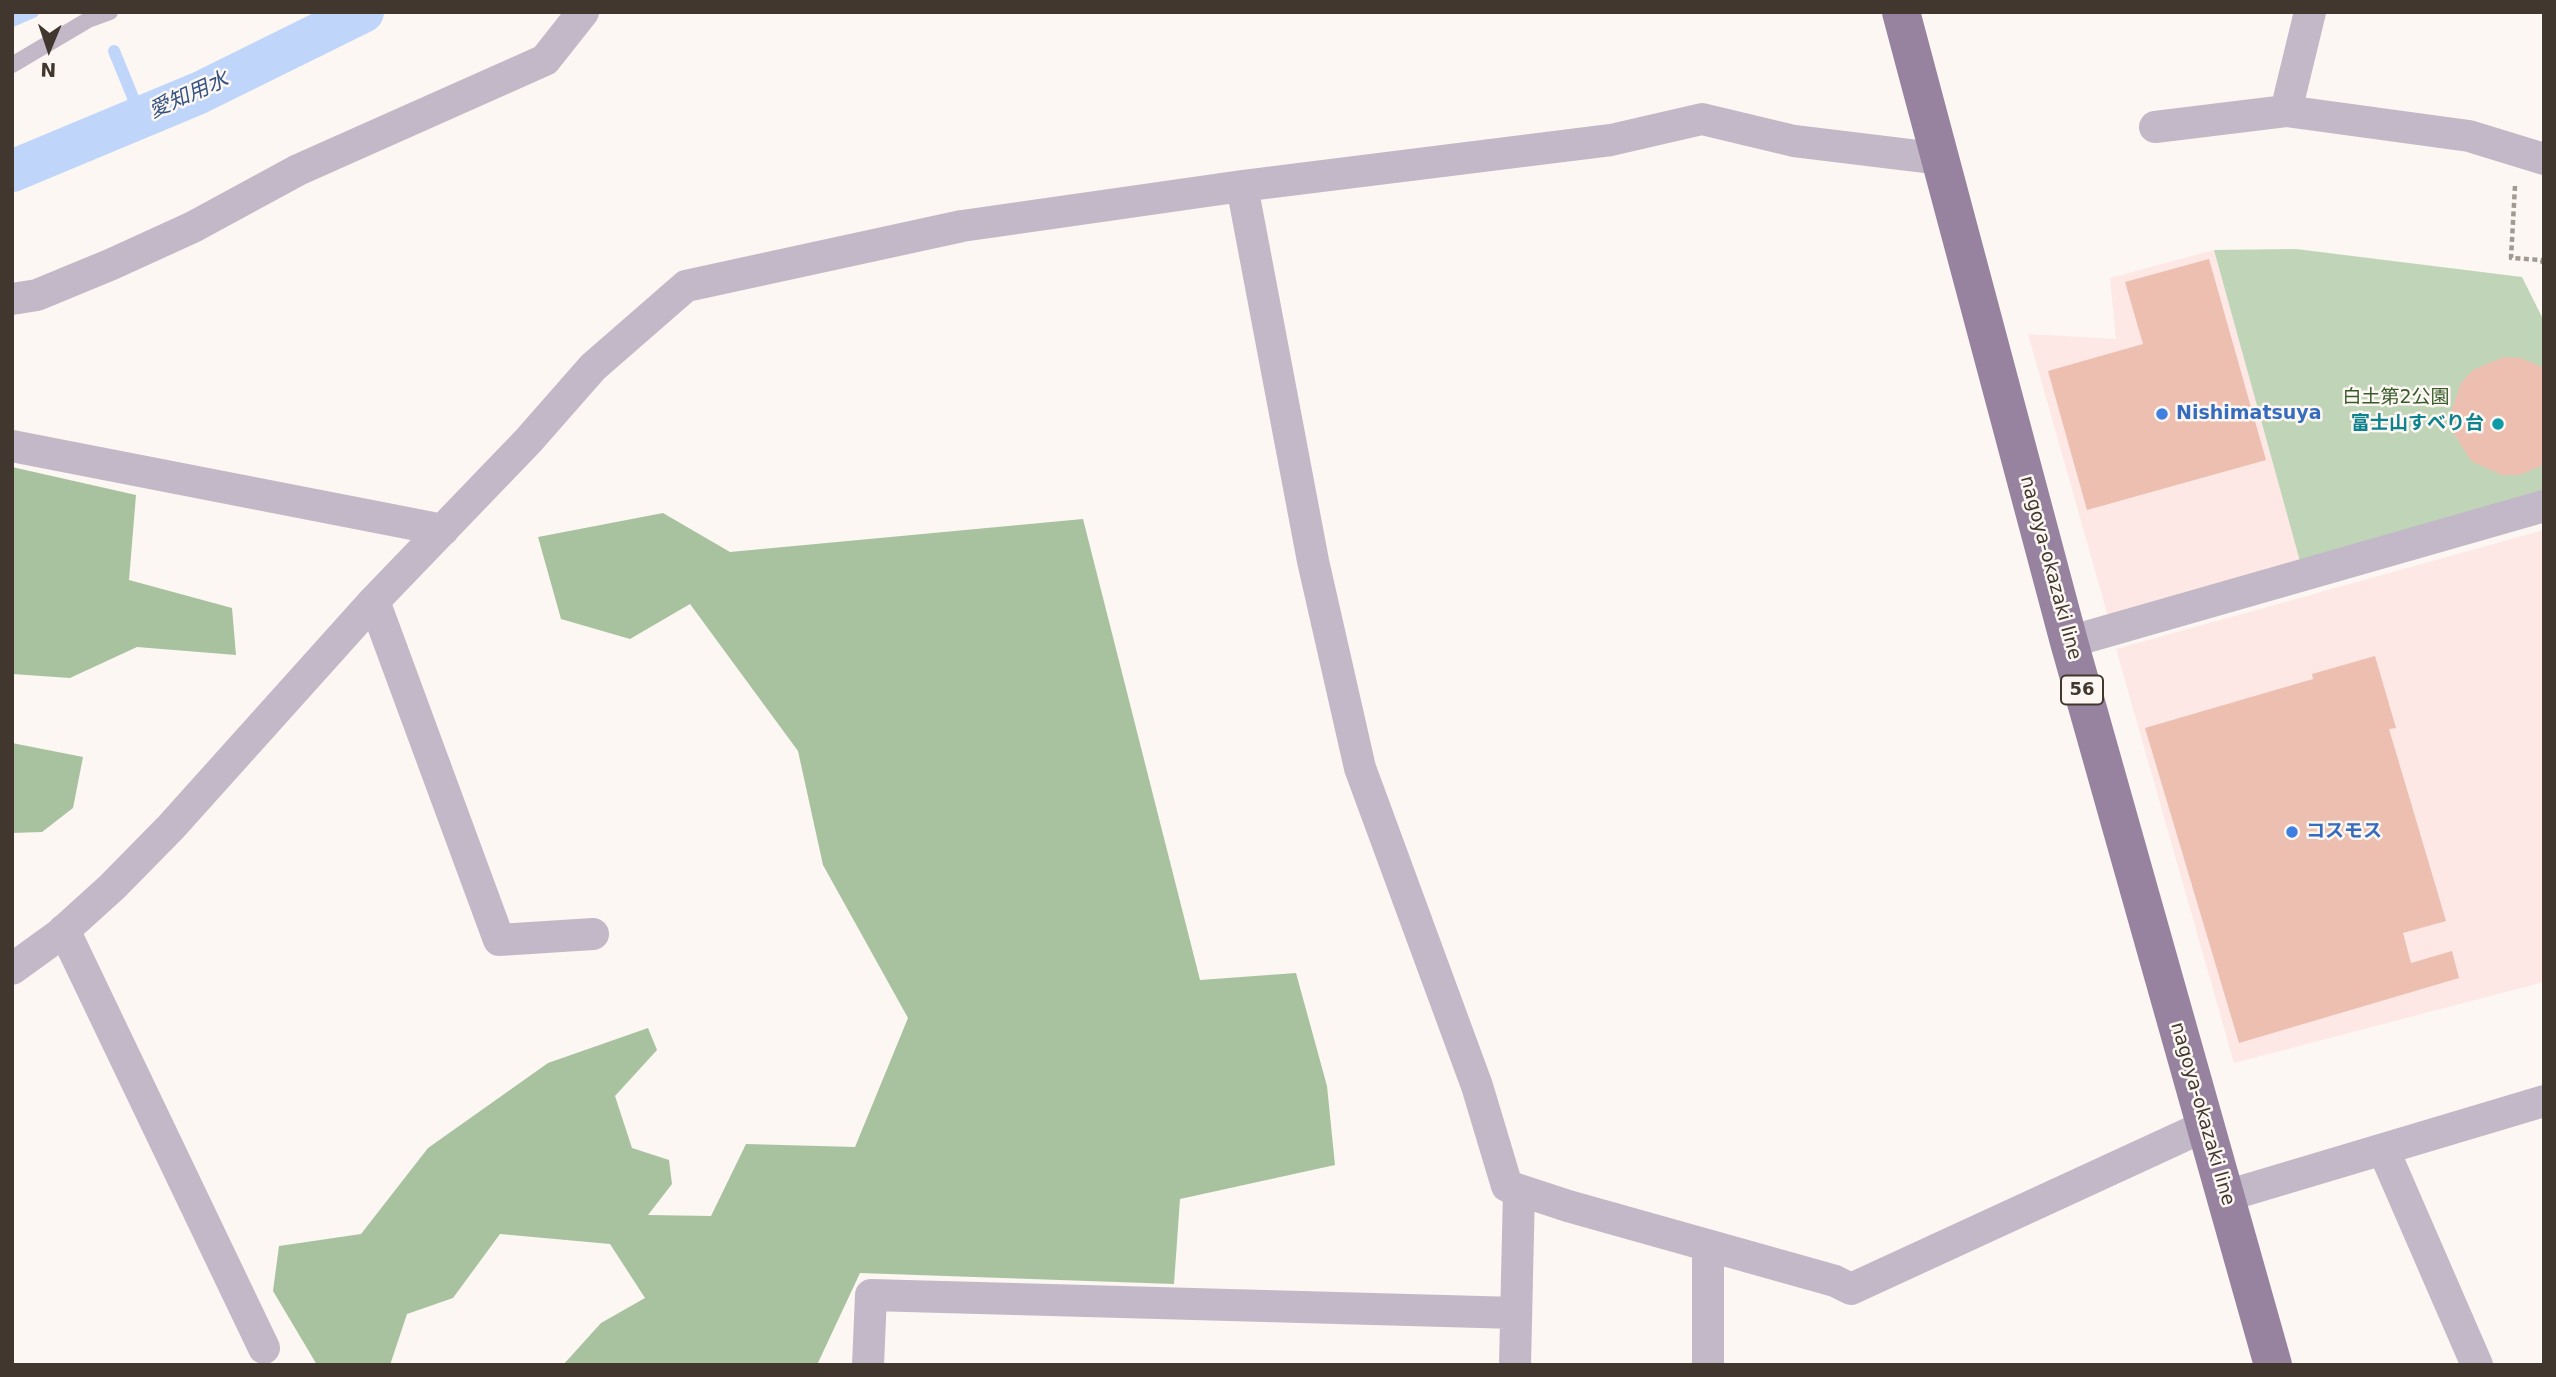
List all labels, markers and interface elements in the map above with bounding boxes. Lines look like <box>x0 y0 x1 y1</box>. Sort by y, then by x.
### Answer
north arrow <box>14 14 84 84</box>
text: N <box>40 59 57 81</box>
water label: 愛知用水 <box>146 67 232 125</box>
park label: 白土第2公園 <box>2342 387 2450 409</box>
place label: Nishimatsuya <box>2176 403 2322 425</box>
marker: Nishimatsuya <box>2154 406 2170 422</box>
place label: 富士山すべり台 <box>2351 413 2484 435</box>
marker: 富士山すべり台 <box>2490 416 2506 432</box>
street label: nagoya-okazaki line <box>2014 473 2086 663</box>
road number: 56 <box>2061 676 2103 704</box>
place label: コスモス <box>2306 821 2382 843</box>
marker: コスモス <box>2284 824 2300 840</box>
street label: nagoya-okazaki line <box>2165 1020 2239 1208</box>

